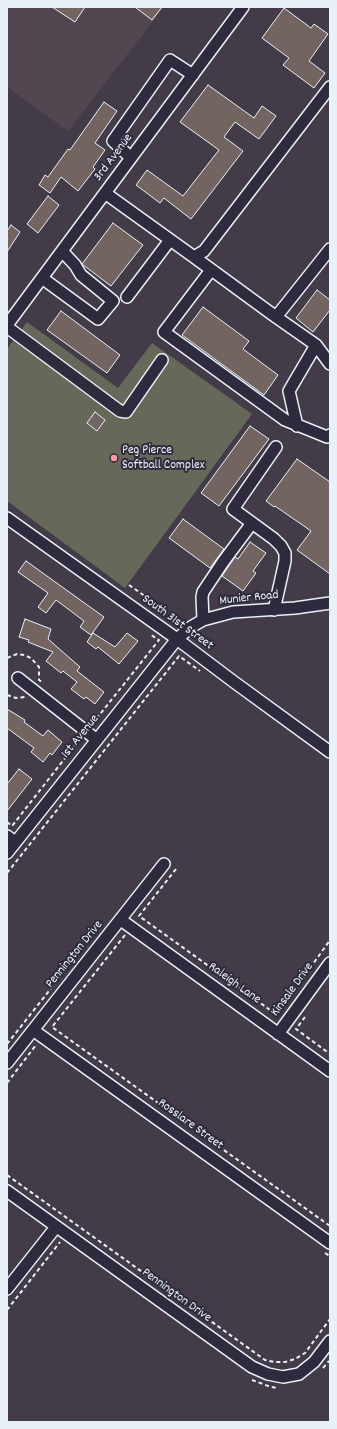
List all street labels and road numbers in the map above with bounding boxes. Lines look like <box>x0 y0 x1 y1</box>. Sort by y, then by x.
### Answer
street label: 3rd Avenue <box>91 131 137 185</box>
street label: Munier Road <box>219 588 279 610</box>
street label: South 31st Street <box>138 592 216 654</box>
street label: 1st Avenue <box>59 712 103 762</box>
street label: Pennington Drive <box>43 918 107 992</box>
street label: Raleigh Lane <box>205 960 263 1008</box>
street label: Kinsale Drive <box>268 960 318 1020</box>
street label: Rosslare Street <box>154 1096 226 1154</box>
street label: Pennington Drive <box>138 1265 214 1327</box>

